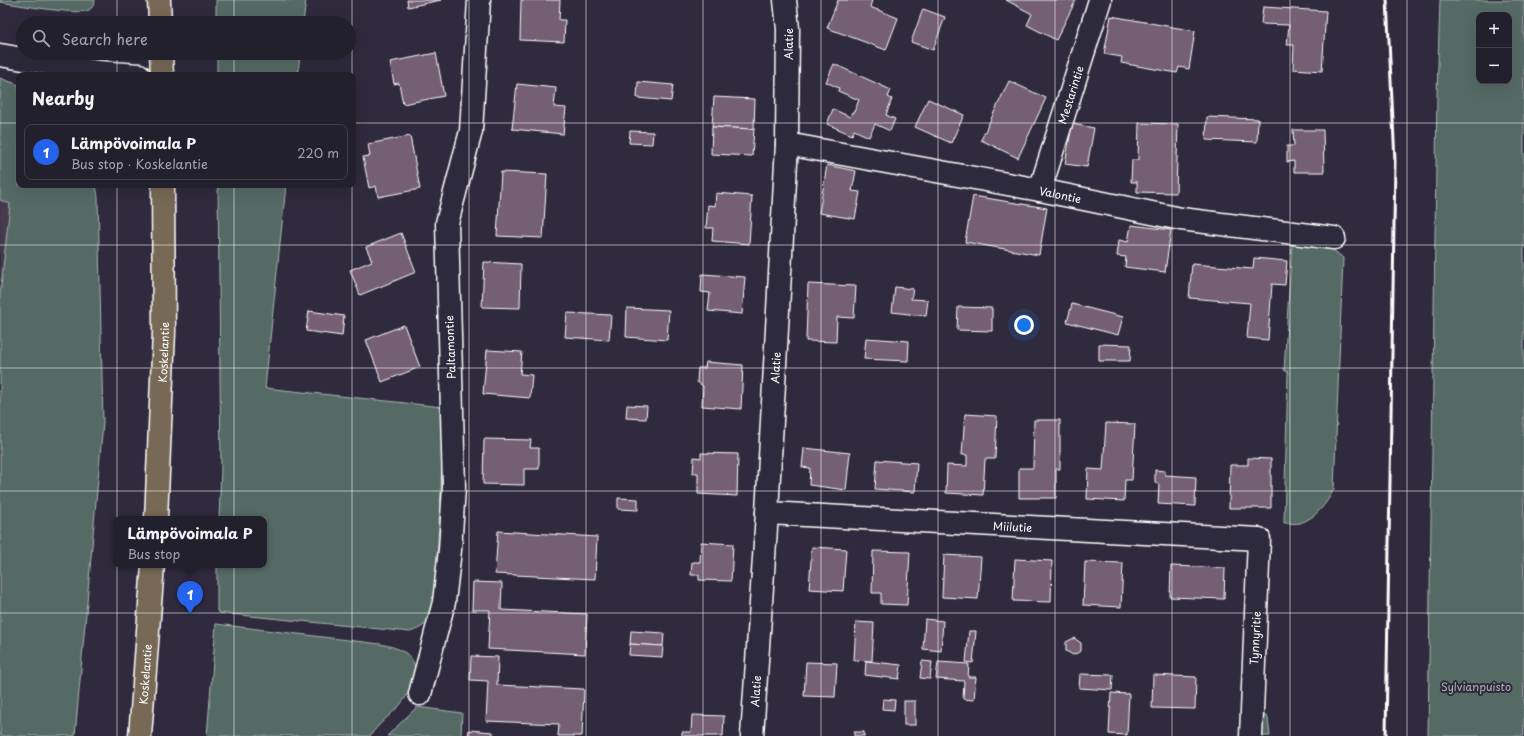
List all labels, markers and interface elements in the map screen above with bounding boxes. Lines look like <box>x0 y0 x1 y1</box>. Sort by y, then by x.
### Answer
map controls <box>1476 12 1512 84</box>
button: + <box>1476 12 1512 48</box>
search box <box>16 16 356 60</box>
icon: search <box>30 27 52 49</box>
text: Search here <box>62 27 148 50</box>
street label: Alatie <box>779 28 797 60</box>
button: − <box>1476 48 1512 84</box>
street label: Mestarintie <box>1053 63 1087 126</box>
text: Nearby <box>32 85 94 111</box>
text: Lämpövoimala P <box>71 131 196 154</box>
text: 1 <box>43 143 49 162</box>
text: 220 m <box>297 143 339 162</box>
text: Bus stop · Koskelantie <box>71 154 208 173</box>
street label: Valontie <box>1038 182 1083 207</box>
street label: Paltamontie <box>440 315 460 379</box>
your location <box>1014 315 1034 335</box>
street label: Koskelantie <box>153 322 173 383</box>
street label: Alatie <box>766 351 784 384</box>
popup <box>113 516 267 568</box>
street label: Miilutie <box>993 516 1033 536</box>
text: Lämpövoimala P <box>127 521 253 544</box>
text: Bus stop <box>127 544 180 563</box>
pin: 1 <box>177 581 203 614</box>
street label: Tynnyritie <box>1245 611 1265 665</box>
street label: Koskelantie <box>134 643 155 705</box>
street label: Alatie <box>745 675 765 707</box>
park label: Sylvianpuisto <box>1441 678 1511 695</box>

